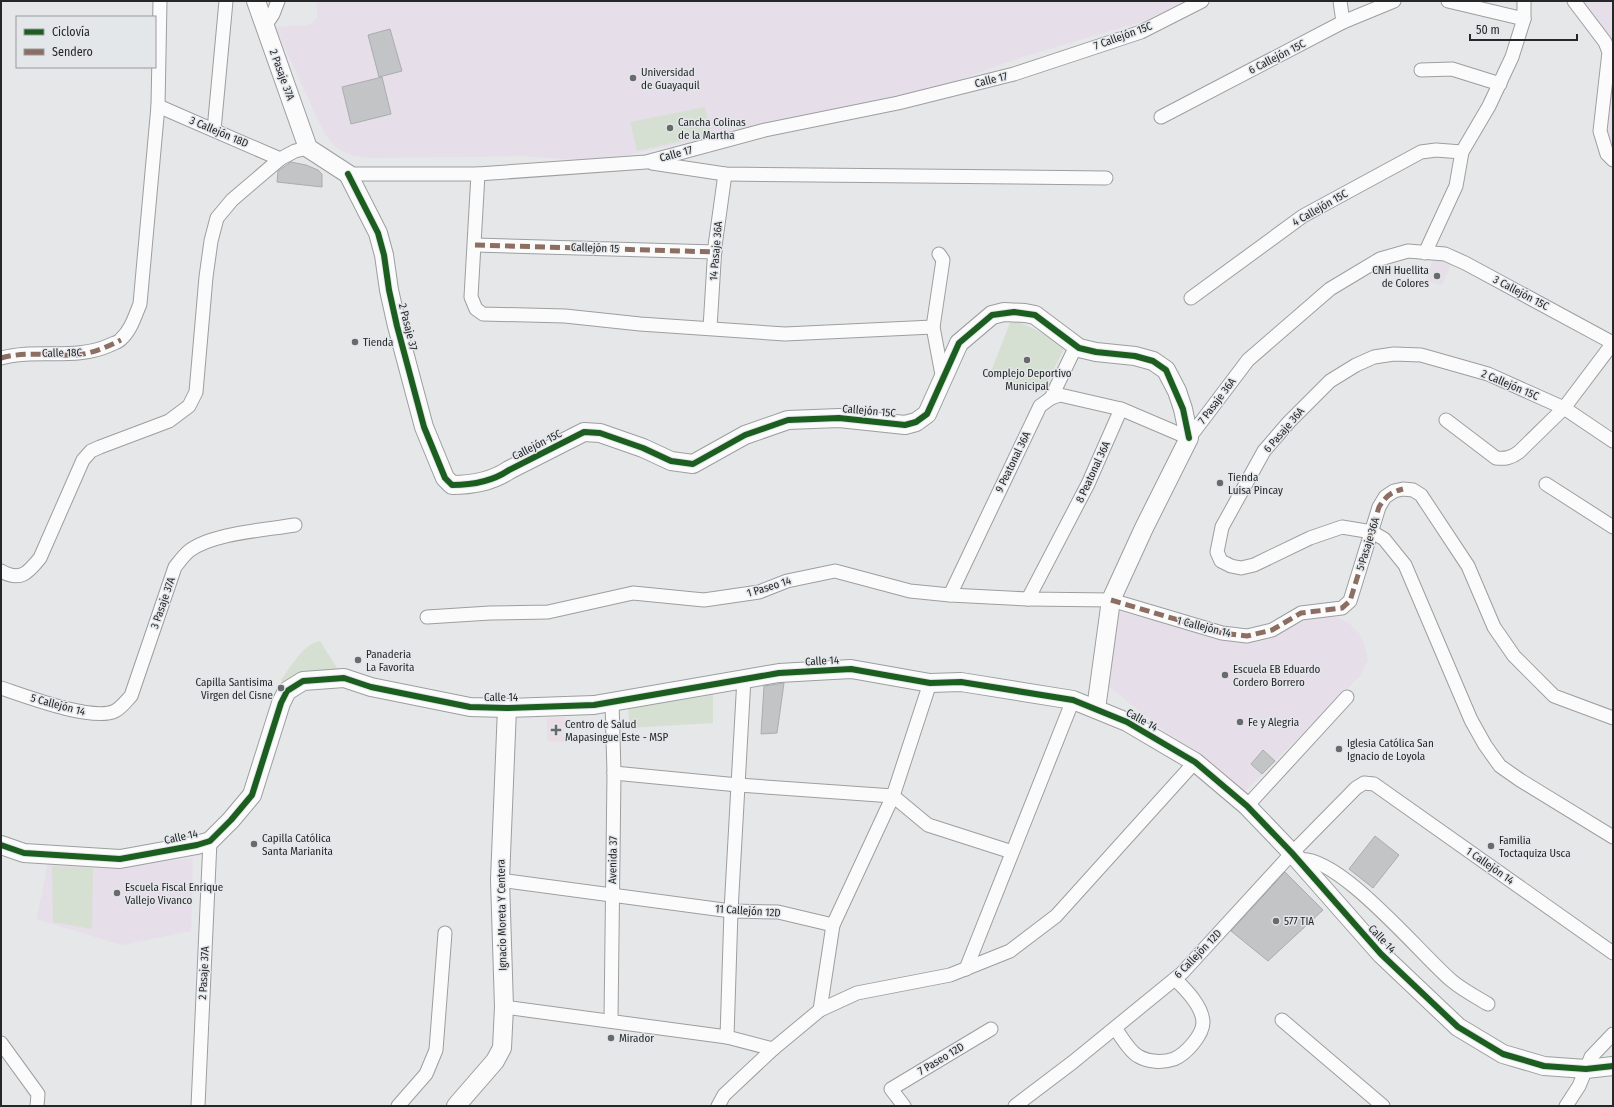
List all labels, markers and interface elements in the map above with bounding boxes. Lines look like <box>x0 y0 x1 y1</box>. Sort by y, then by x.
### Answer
legend <box>16 16 156 68</box>
scale bar <box>1470 16 1577 42</box>
street label: 7 Callejón 15C <box>1092 19 1154 53</box>
text: 50 m <box>1476 23 1500 37</box>
text: Ciclovía <box>52 25 90 39</box>
street label: 6 Callejón 15C <box>1246 37 1308 77</box>
text: Sendero <box>52 45 93 59</box>
street label: 2 Pasaje 37A <box>267 48 297 103</box>
place label: Universidad de Guayaquil <box>641 66 700 92</box>
street label: Calle 17 <box>973 70 1009 90</box>
marker: Universidad de Guayaquil <box>628 73 638 83</box>
street label: 3 Callejón 18D <box>188 114 250 150</box>
place label: Cancha Colinas de la Martha <box>678 116 746 142</box>
marker: Cancha Colinas de la Martha <box>665 123 675 133</box>
street label: Calle 17 <box>658 143 694 165</box>
street label: 4 Callejón 15C <box>1290 187 1350 229</box>
street label: 14 Pasaje 36A <box>707 221 725 281</box>
street label: Callejón 15 <box>571 241 619 255</box>
place label: CNH Huellita de Colores <box>1372 264 1429 290</box>
marker: CNH Huellita de Colores <box>1432 271 1442 281</box>
street label: 3 Callejón 15C <box>1491 273 1552 313</box>
street label: 2 Pasaje 37 <box>396 302 420 352</box>
place label: Tienda <box>363 336 393 349</box>
marker: Tienda <box>350 337 360 347</box>
street label: Calle 18C <box>42 346 82 360</box>
marker: Complejo Deportivo Municipal <box>1022 355 1032 365</box>
place label: Complejo Deportivo Municipal <box>982 367 1072 393</box>
street label: 2 Callejón 15C <box>1479 367 1541 403</box>
street label: 7 Pasaje 36A <box>1195 375 1239 427</box>
street label: Callejón 15C <box>842 402 897 420</box>
street label: 6 Pasaje 36A <box>1261 405 1307 455</box>
street label: Callejón 15C <box>510 427 564 463</box>
street label: 9 Peatonal 36A <box>993 429 1033 495</box>
street label: 8 Peatonal 36A <box>1073 439 1113 505</box>
place label: Tienda Luisa Pincay <box>1228 471 1283 497</box>
marker: Tienda Luisa Pincay <box>1215 478 1225 488</box>
street label: 5 Pasaje 36A <box>1354 516 1382 572</box>
street label: 1 Paseo 14 <box>745 574 793 600</box>
street label: 3 Pasaje 37A <box>148 575 178 630</box>
street label: 1 Callejón 14 <box>1176 614 1233 640</box>
place label: Panaderia La Favorita <box>366 648 414 674</box>
street label: Calle 14 <box>805 654 840 668</box>
marker: Panaderia La Favorita <box>353 655 363 665</box>
place label: Escuela EB Eduardo Cordero Borrero <box>1233 663 1321 689</box>
marker: Escuela EB Eduardo Cordero Borrero <box>1220 670 1230 680</box>
place label: Capilla Santisima Virgen del Cisne <box>195 676 273 702</box>
marker: Capilla Santisima Virgen del Cisne <box>276 683 286 693</box>
street label: 5 Callejón 14 <box>29 691 87 719</box>
street label: Calle 14 <box>484 691 519 704</box>
street label: Calle 14 <box>1124 706 1161 734</box>
place label: Fe y Alegria <box>1248 716 1299 729</box>
marker: Fe y Alegria <box>1235 717 1245 727</box>
place label: Centro de Salud Mapasingue Este - MSP <box>565 718 668 744</box>
marker: Centro de Salud Mapasingue Este - MSP <box>550 724 562 736</box>
place label: Iglesia Católica San Ignacio de Loyola <box>1347 737 1434 763</box>
marker: Iglesia Católica San Ignacio de Loyola <box>1334 744 1344 754</box>
street label: Calle 14 <box>163 827 200 847</box>
place label: Capilla Católica Santa Marianita <box>262 832 333 858</box>
place label: Familia Toctaquiza Usca <box>1499 834 1571 860</box>
street label: Avenida 37 <box>606 835 620 884</box>
marker: Capilla Católica Santa Marianita <box>249 839 259 849</box>
marker: Familia Toctaquiza Usca <box>1486 841 1496 851</box>
street label: 1 Callejón 14 <box>1464 845 1517 888</box>
street label: Ignacio Moreta Y Centera <box>495 859 509 971</box>
place label: Escuela Fiscal Enrique Vallejo Vivanco <box>125 881 223 907</box>
marker: Escuela Fiscal Enrique Vallejo Vivanco <box>112 888 122 898</box>
street label: 11 Callejón 12D <box>715 902 781 920</box>
place label: 577 TIA <box>1284 915 1314 928</box>
marker: 577 TIA <box>1271 916 1281 926</box>
street label: Calle 14 <box>1366 922 1399 956</box>
street label: 6 Callejón 12D <box>1172 927 1224 981</box>
street label: 2 Pasaje 37A <box>196 946 212 1000</box>
place label: Mirador <box>619 1032 654 1045</box>
marker: Mirador <box>606 1033 616 1043</box>
street label: 7 Paseo 12D <box>916 1040 966 1078</box>

